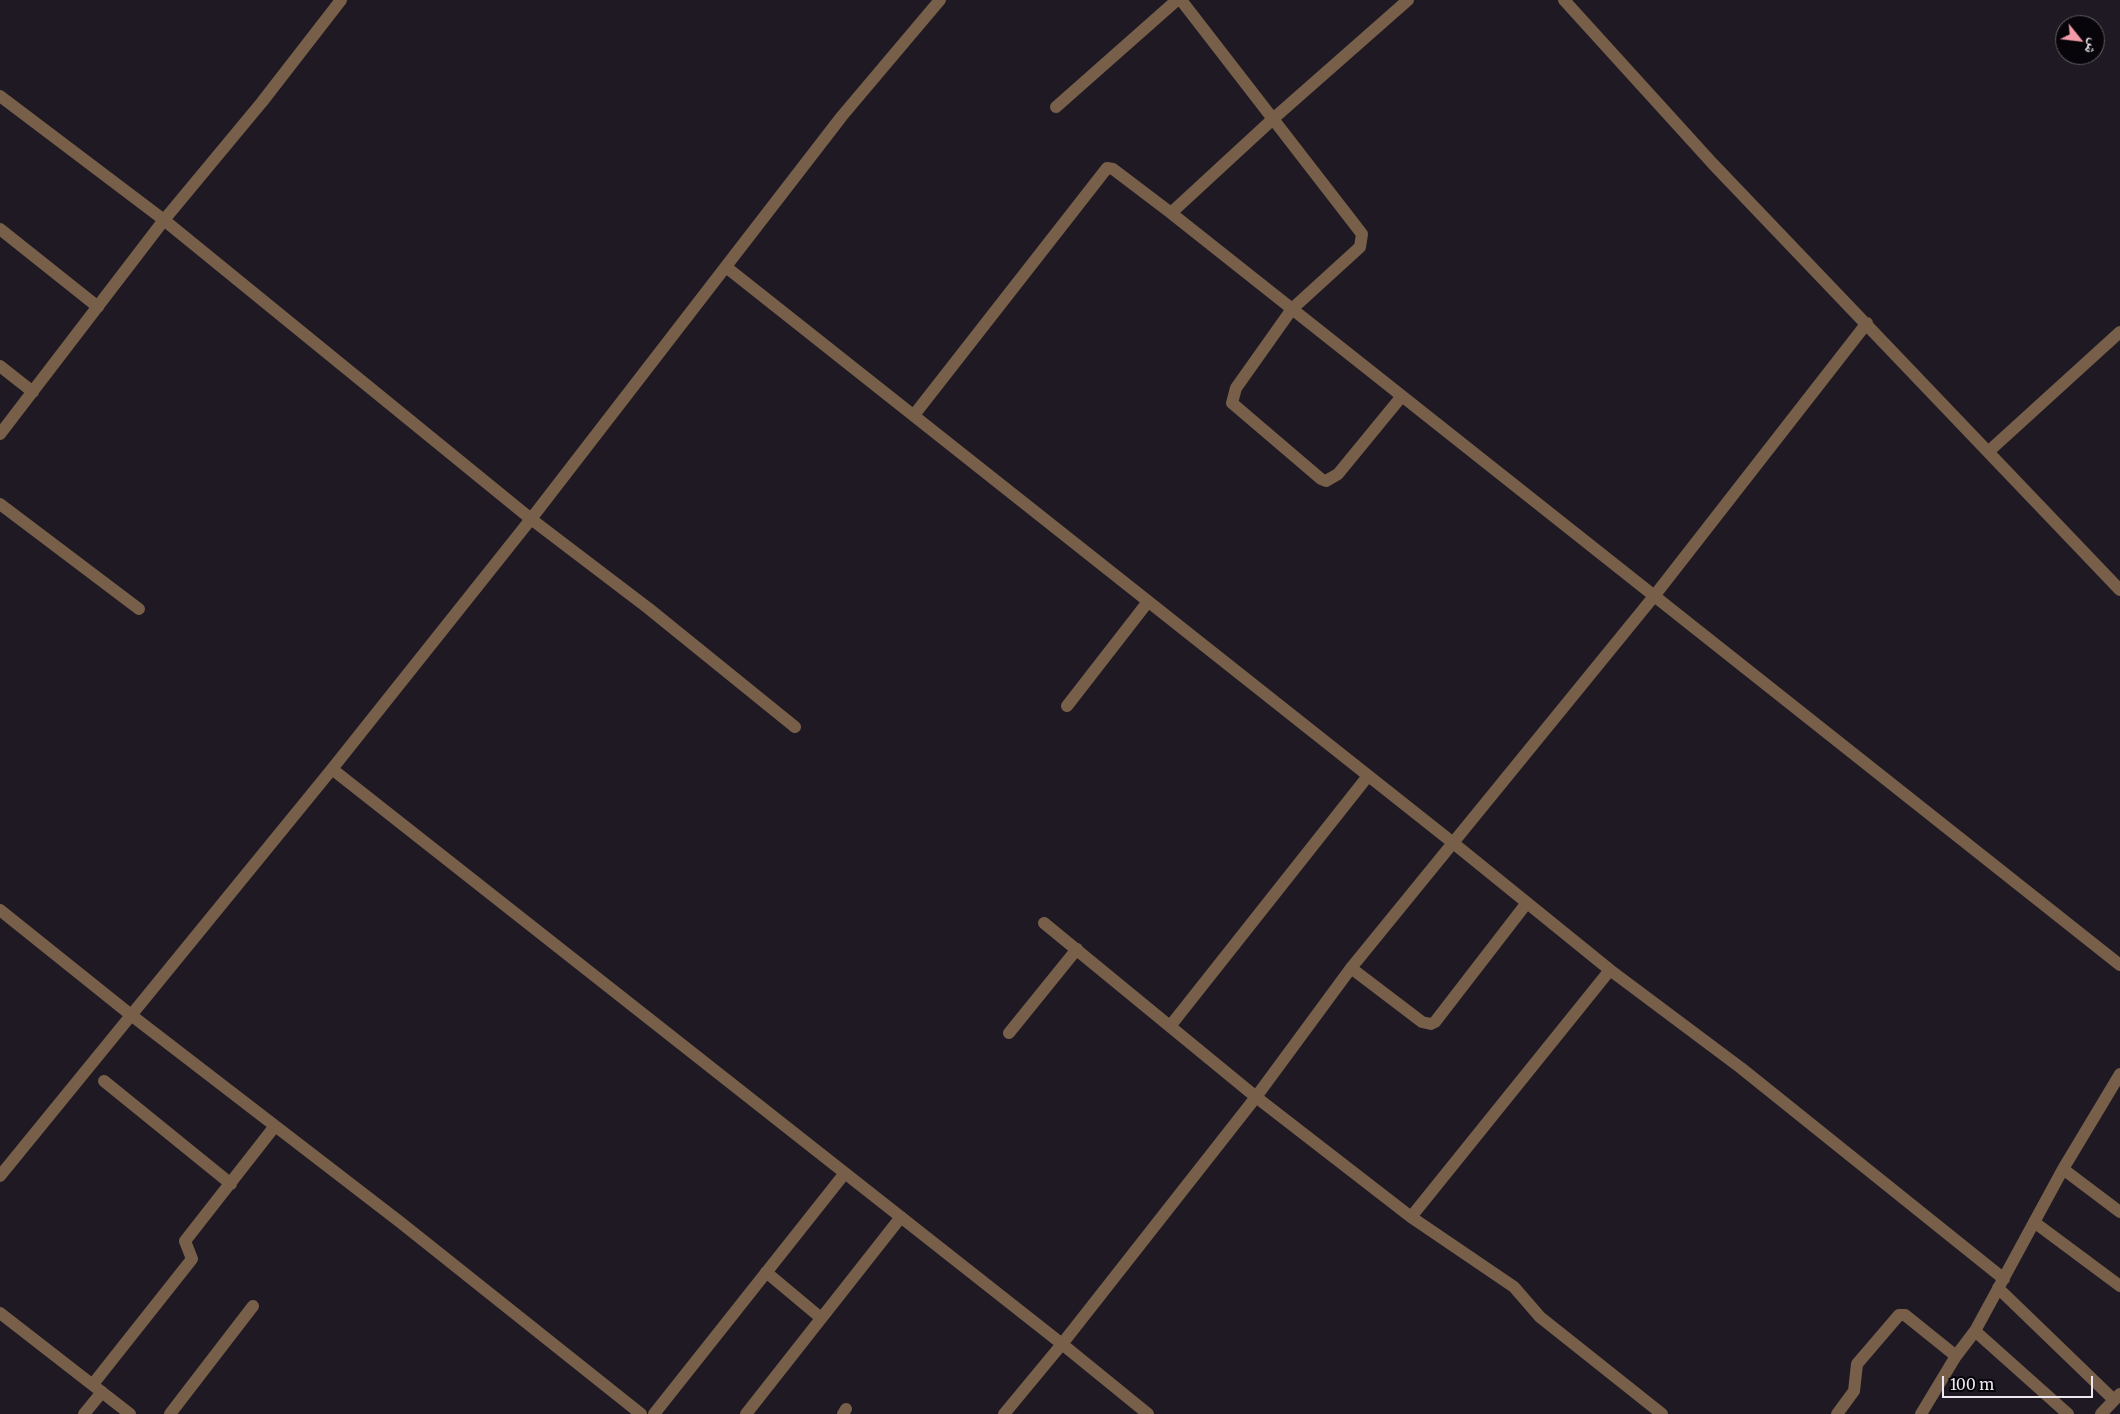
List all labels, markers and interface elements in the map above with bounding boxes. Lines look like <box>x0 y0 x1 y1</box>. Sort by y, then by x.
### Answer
north arrow <box>2055 15 2105 65</box>
text: ش <box>2081 36 2104 58</box>
scale bar <box>1945 1366 2096 1398</box>
text: 100 m <box>1950 1375 1994 1394</box>

